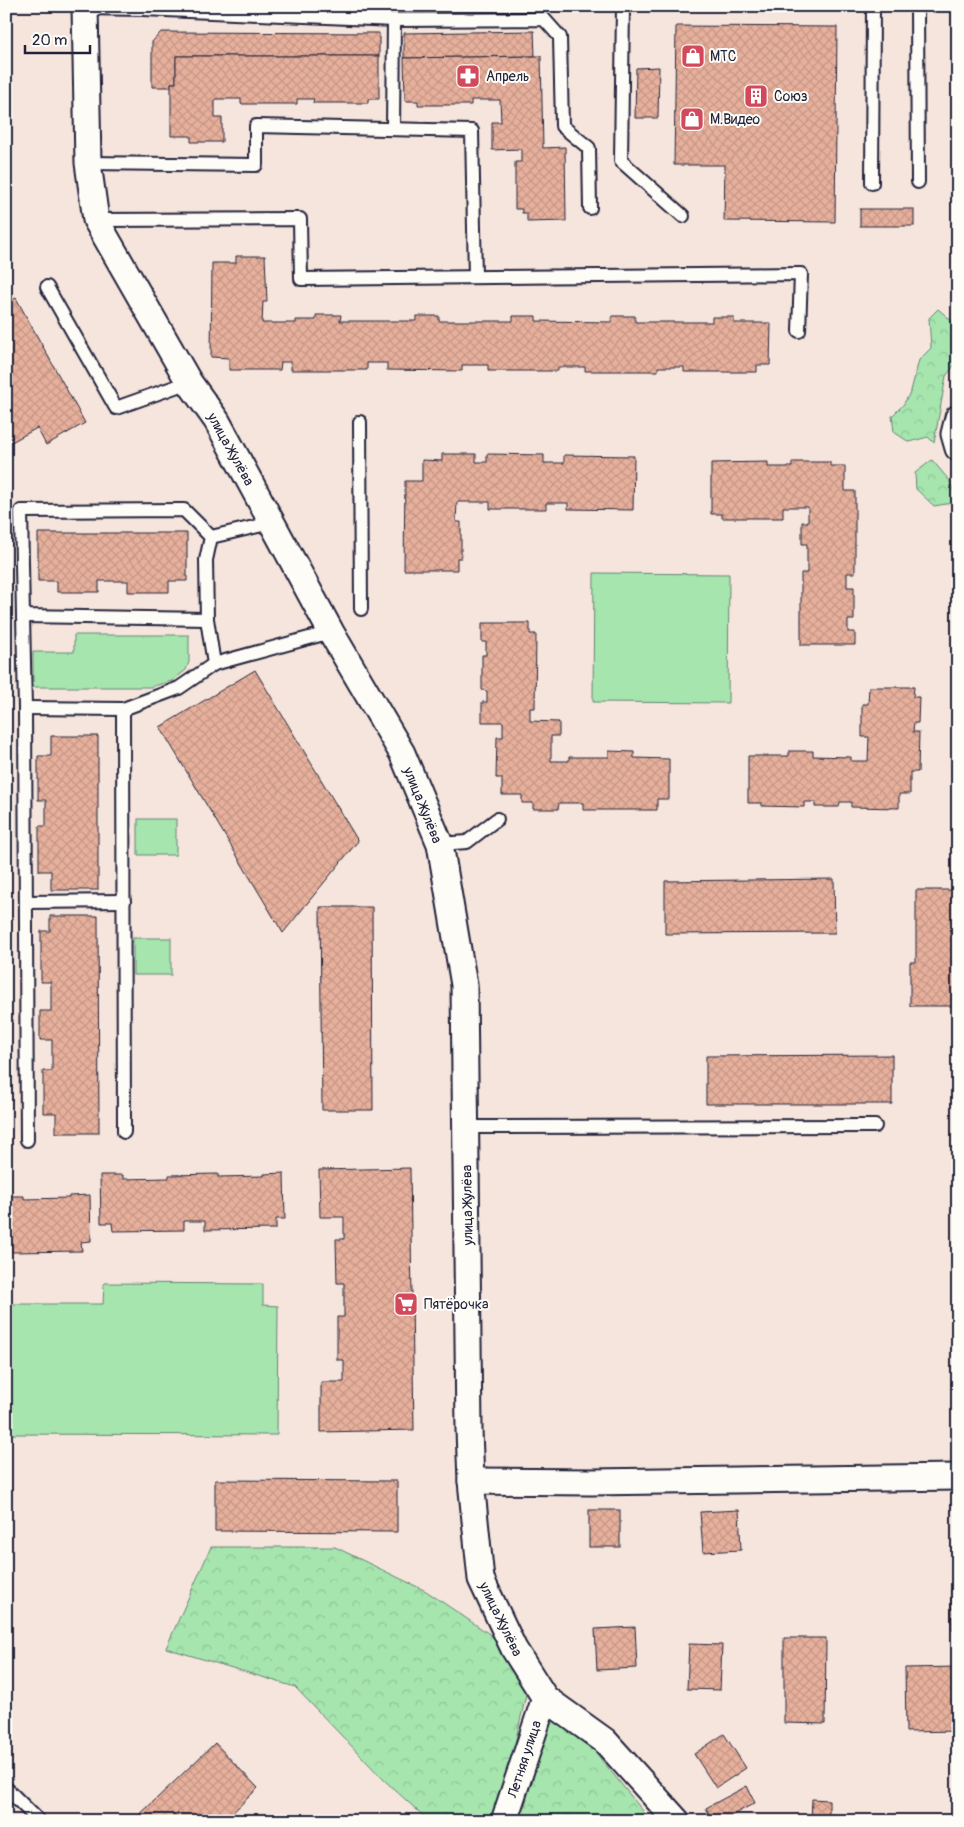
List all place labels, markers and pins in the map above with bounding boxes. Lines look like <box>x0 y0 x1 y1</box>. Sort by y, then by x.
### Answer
shop icon: МТС <box>680 43 706 69</box>
place label: МТС <box>710 48 737 65</box>
pharmacy icon: Апрель <box>455 63 481 89</box>
place label: Апрель <box>486 68 530 85</box>
building icon: Союз <box>743 83 769 109</box>
place label: Союз <box>774 88 808 105</box>
shop icon: М.Видео <box>679 106 705 132</box>
place label: М.Видео <box>710 111 761 128</box>
supermarket icon: Пятёрочка <box>393 1291 419 1317</box>
place label: Пятёрочка <box>424 1296 488 1313</box>

